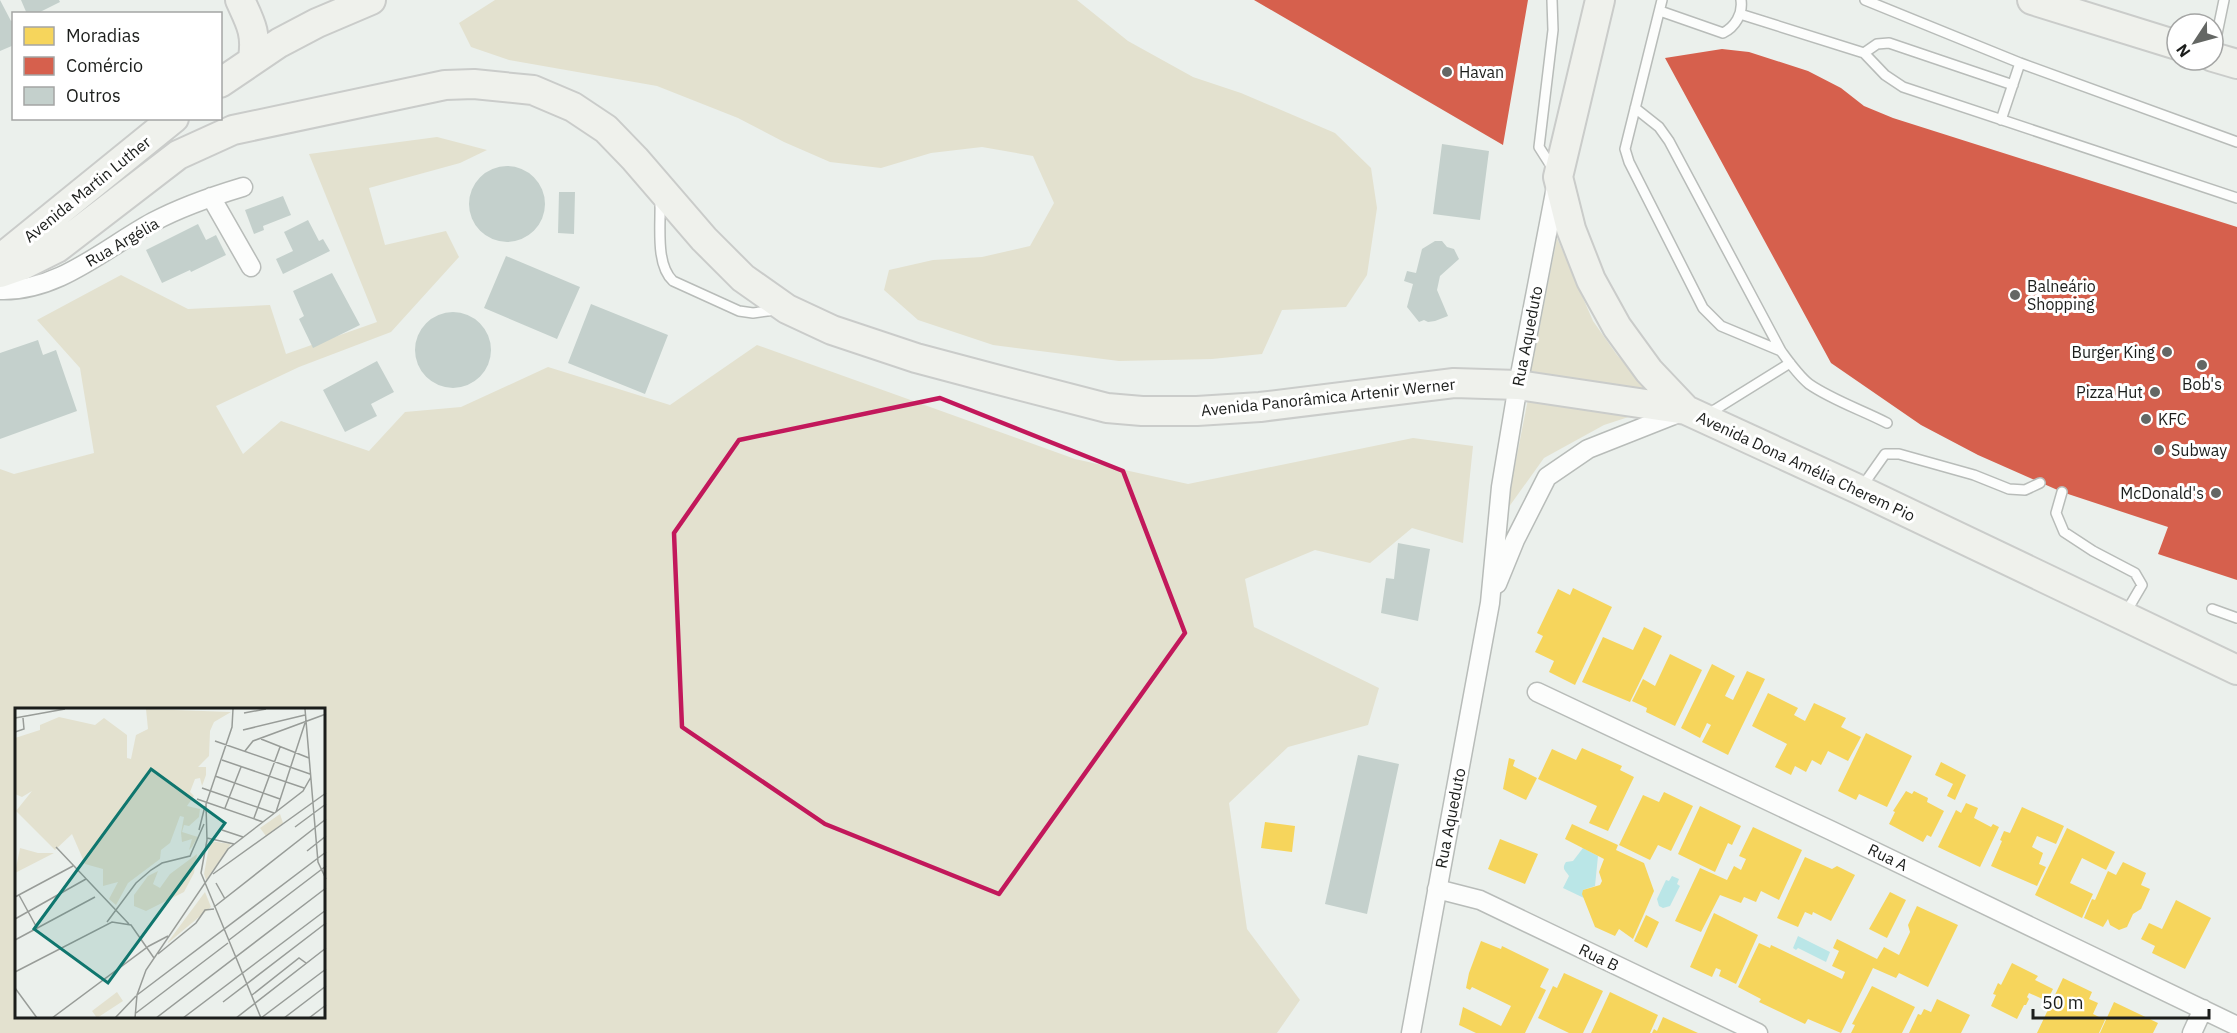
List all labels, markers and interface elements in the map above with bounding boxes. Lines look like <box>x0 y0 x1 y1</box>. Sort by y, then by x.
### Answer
legend <box>12 12 222 120</box>
north arrow <box>2165 12 2225 72</box>
text: Moradias <box>66 24 140 47</box>
text: N <box>2171 40 2194 61</box>
text: Comércio <box>66 54 143 77</box>
place label: Havan <box>1459 62 1504 82</box>
marker: Havan <box>1440 65 1454 79</box>
text: Outros <box>66 84 121 107</box>
street label: Avenida Martin Luther <box>20 132 155 246</box>
street label: Rua Argélia <box>82 213 163 271</box>
place label: Balneário Shopping <box>2027 276 2096 314</box>
street label: Rua Aqueduto <box>1507 284 1547 388</box>
marker: Balneário Shopping <box>2008 288 2022 302</box>
place label: Burger King <box>2071 342 2156 362</box>
marker: Burger King <box>2160 345 2174 359</box>
marker: Bob's <box>2195 358 2209 372</box>
street label: Avenida Panorâmica Artenir Werner <box>1200 374 1456 420</box>
place label: Bob's <box>2182 374 2222 394</box>
place label: Pizza Hut <box>2076 382 2143 402</box>
marker: Pizza Hut <box>2148 385 2162 399</box>
street label: Avenida Dona Amélia Cherem Pio <box>1694 406 1918 526</box>
place label: KFC <box>2158 409 2187 429</box>
marker: KFC <box>2139 412 2153 426</box>
place label: Subway <box>2171 440 2227 460</box>
marker: Subway <box>2152 443 2166 457</box>
place label: McDonald's <box>2120 483 2204 503</box>
marker: McDonald's <box>2209 486 2223 500</box>
inset map <box>15 708 326 1018</box>
street label: Rua Aqueduto <box>1430 766 1470 870</box>
street label: Rua A <box>1865 839 1911 875</box>
street label: Rua B <box>1576 939 1622 975</box>
scale bar <box>2033 982 2208 1020</box>
text: 50 m <box>2042 991 2084 1014</box>

